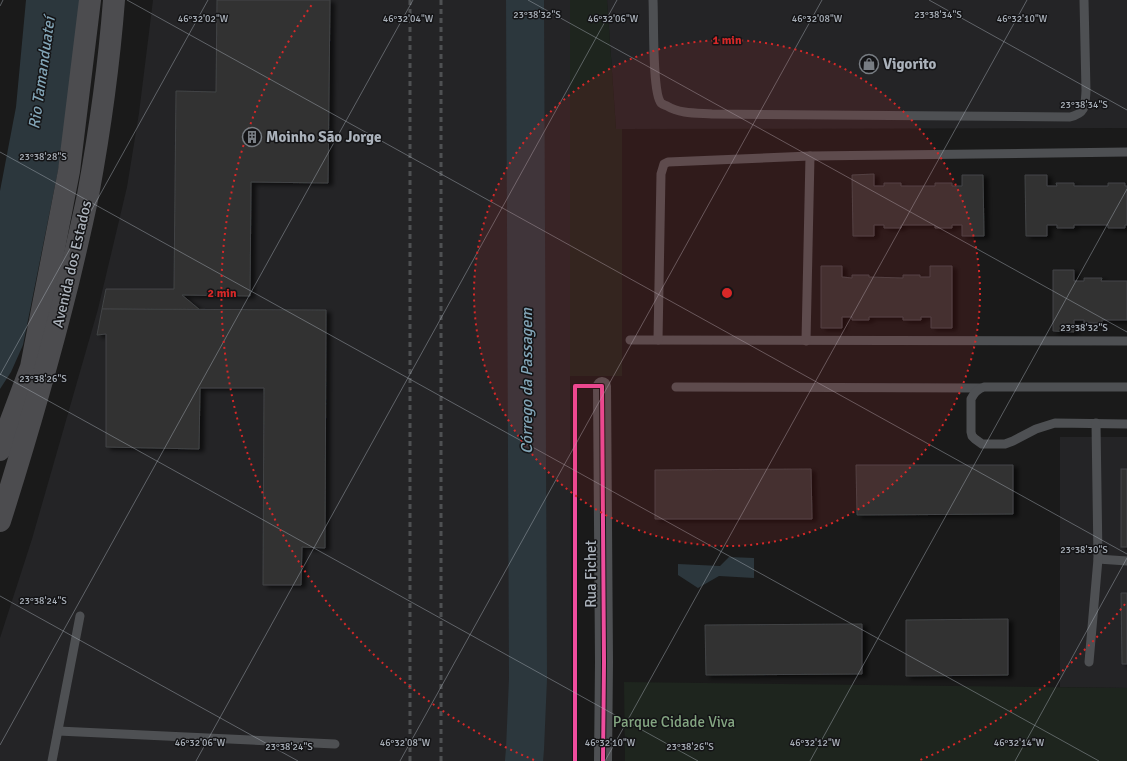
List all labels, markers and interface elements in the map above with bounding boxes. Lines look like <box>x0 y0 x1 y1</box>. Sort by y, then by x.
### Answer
text: 23°38'32"S <box>513 9 561 21</box>
text: 23°38'34"S <box>914 9 962 21</box>
water label: Rio Tamanduateí <box>24 13 60 130</box>
text: 46°32'02"W <box>178 13 229 25</box>
text: 46°32'04"W <box>383 13 434 25</box>
text: 46°32'06"W <box>588 13 639 25</box>
text: 46°32'08"W <box>792 13 843 25</box>
text: 46°32'10"W <box>997 13 1048 25</box>
text: 1 min <box>713 33 742 48</box>
shop icon: Vigorito <box>858 53 880 75</box>
place label: Vigorito <box>883 55 937 73</box>
text: 23°38'34"S <box>1060 99 1108 111</box>
building icon: Moinho São Jorge <box>241 126 263 148</box>
place label: Moinho São Jorge <box>266 128 382 146</box>
text: 23°38'28"S <box>19 151 67 163</box>
street label: Avenida dos Estados <box>49 198 95 329</box>
text: 2 min <box>208 286 237 301</box>
centre of rings <box>720 286 734 300</box>
water label: Córrego da Passagem <box>517 307 537 454</box>
text: 23°38'32"S <box>1060 322 1108 334</box>
text: 23°38'26"S <box>19 373 67 385</box>
street label: Rua Fichet <box>582 540 600 608</box>
text: 23°38'30"S <box>1060 544 1108 556</box>
text: 23°38'24"S <box>19 595 67 607</box>
park label: Parque Cidade Viva <box>613 713 735 731</box>
text: 46°32'06"W <box>175 737 226 749</box>
text: 46°32'08"W <box>380 737 431 749</box>
text: 46°32'10"W <box>585 737 636 749</box>
text: 46°32'12"W <box>790 737 841 749</box>
text: 46°32'14"W <box>994 737 1045 749</box>
text: 23°38'24"S <box>265 741 313 753</box>
text: 23°38'26"S <box>666 741 714 753</box>

